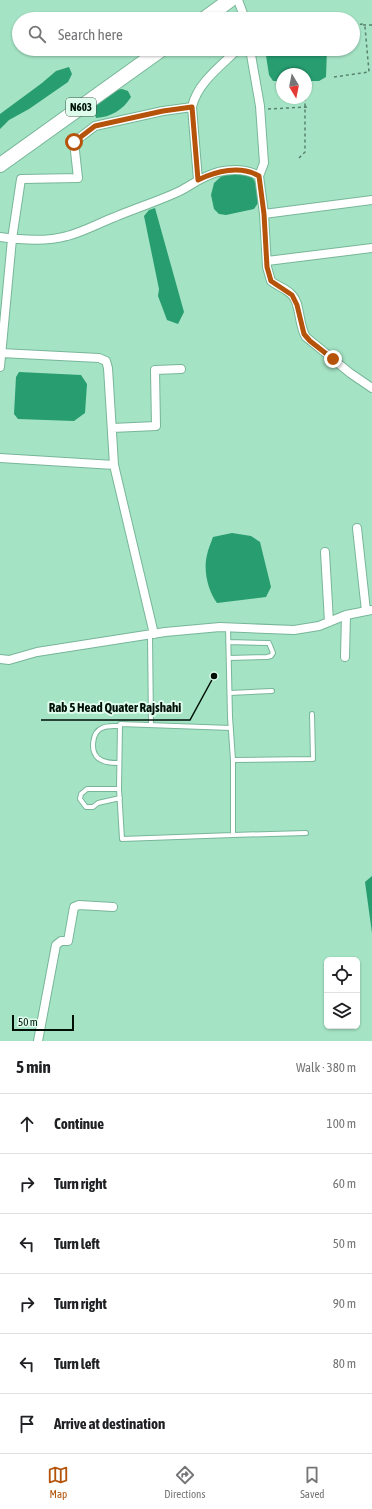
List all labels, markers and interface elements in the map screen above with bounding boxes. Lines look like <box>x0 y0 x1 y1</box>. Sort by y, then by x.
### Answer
search box <box>12 12 360 56</box>
icon: search <box>26 23 48 45</box>
text: Search here <box>58 26 123 43</box>
north arrow <box>276 68 312 104</box>
road number: N603 <box>66 98 96 116</box>
route start <box>65 133 83 151</box>
route end <box>324 350 342 368</box>
callout: Rab 5 Head Quater Rajshahi <box>41 695 190 720</box>
text: Rab 5 Head Quater Rajshahi <box>49 700 181 715</box>
map controls <box>324 957 360 1029</box>
button: locate <box>324 957 360 993</box>
button: layers <box>324 993 360 1029</box>
scale bar <box>12 1013 74 1032</box>
text: 50 m <box>18 1016 38 1028</box>
text: 5 min <box>16 1057 51 1077</box>
text: Walk · 380 m <box>296 1060 356 1075</box>
icon: ahead <box>16 1113 38 1135</box>
text: Continue <box>54 1115 104 1132</box>
text: 100 m <box>327 1116 356 1131</box>
icon: right <box>16 1173 38 1195</box>
text: Turn right <box>54 1175 107 1192</box>
text: 60 m <box>333 1176 356 1191</box>
icon: left <box>16 1233 38 1255</box>
text: Turn left <box>54 1235 100 1252</box>
text: 50 m <box>333 1236 356 1251</box>
icon: right <box>16 1293 38 1315</box>
text: Turn right <box>54 1295 107 1312</box>
text: 90 m <box>333 1296 356 1311</box>
icon: left <box>16 1353 38 1375</box>
text: Turn left <box>54 1355 100 1372</box>
text: 80 m <box>333 1356 356 1371</box>
icon: arrive <box>16 1413 38 1435</box>
text: Arrive at destination <box>54 1415 165 1432</box>
tab: Map <box>47 1464 69 1500</box>
tab: Directions <box>164 1464 205 1500</box>
tab: Saved <box>300 1464 325 1500</box>

